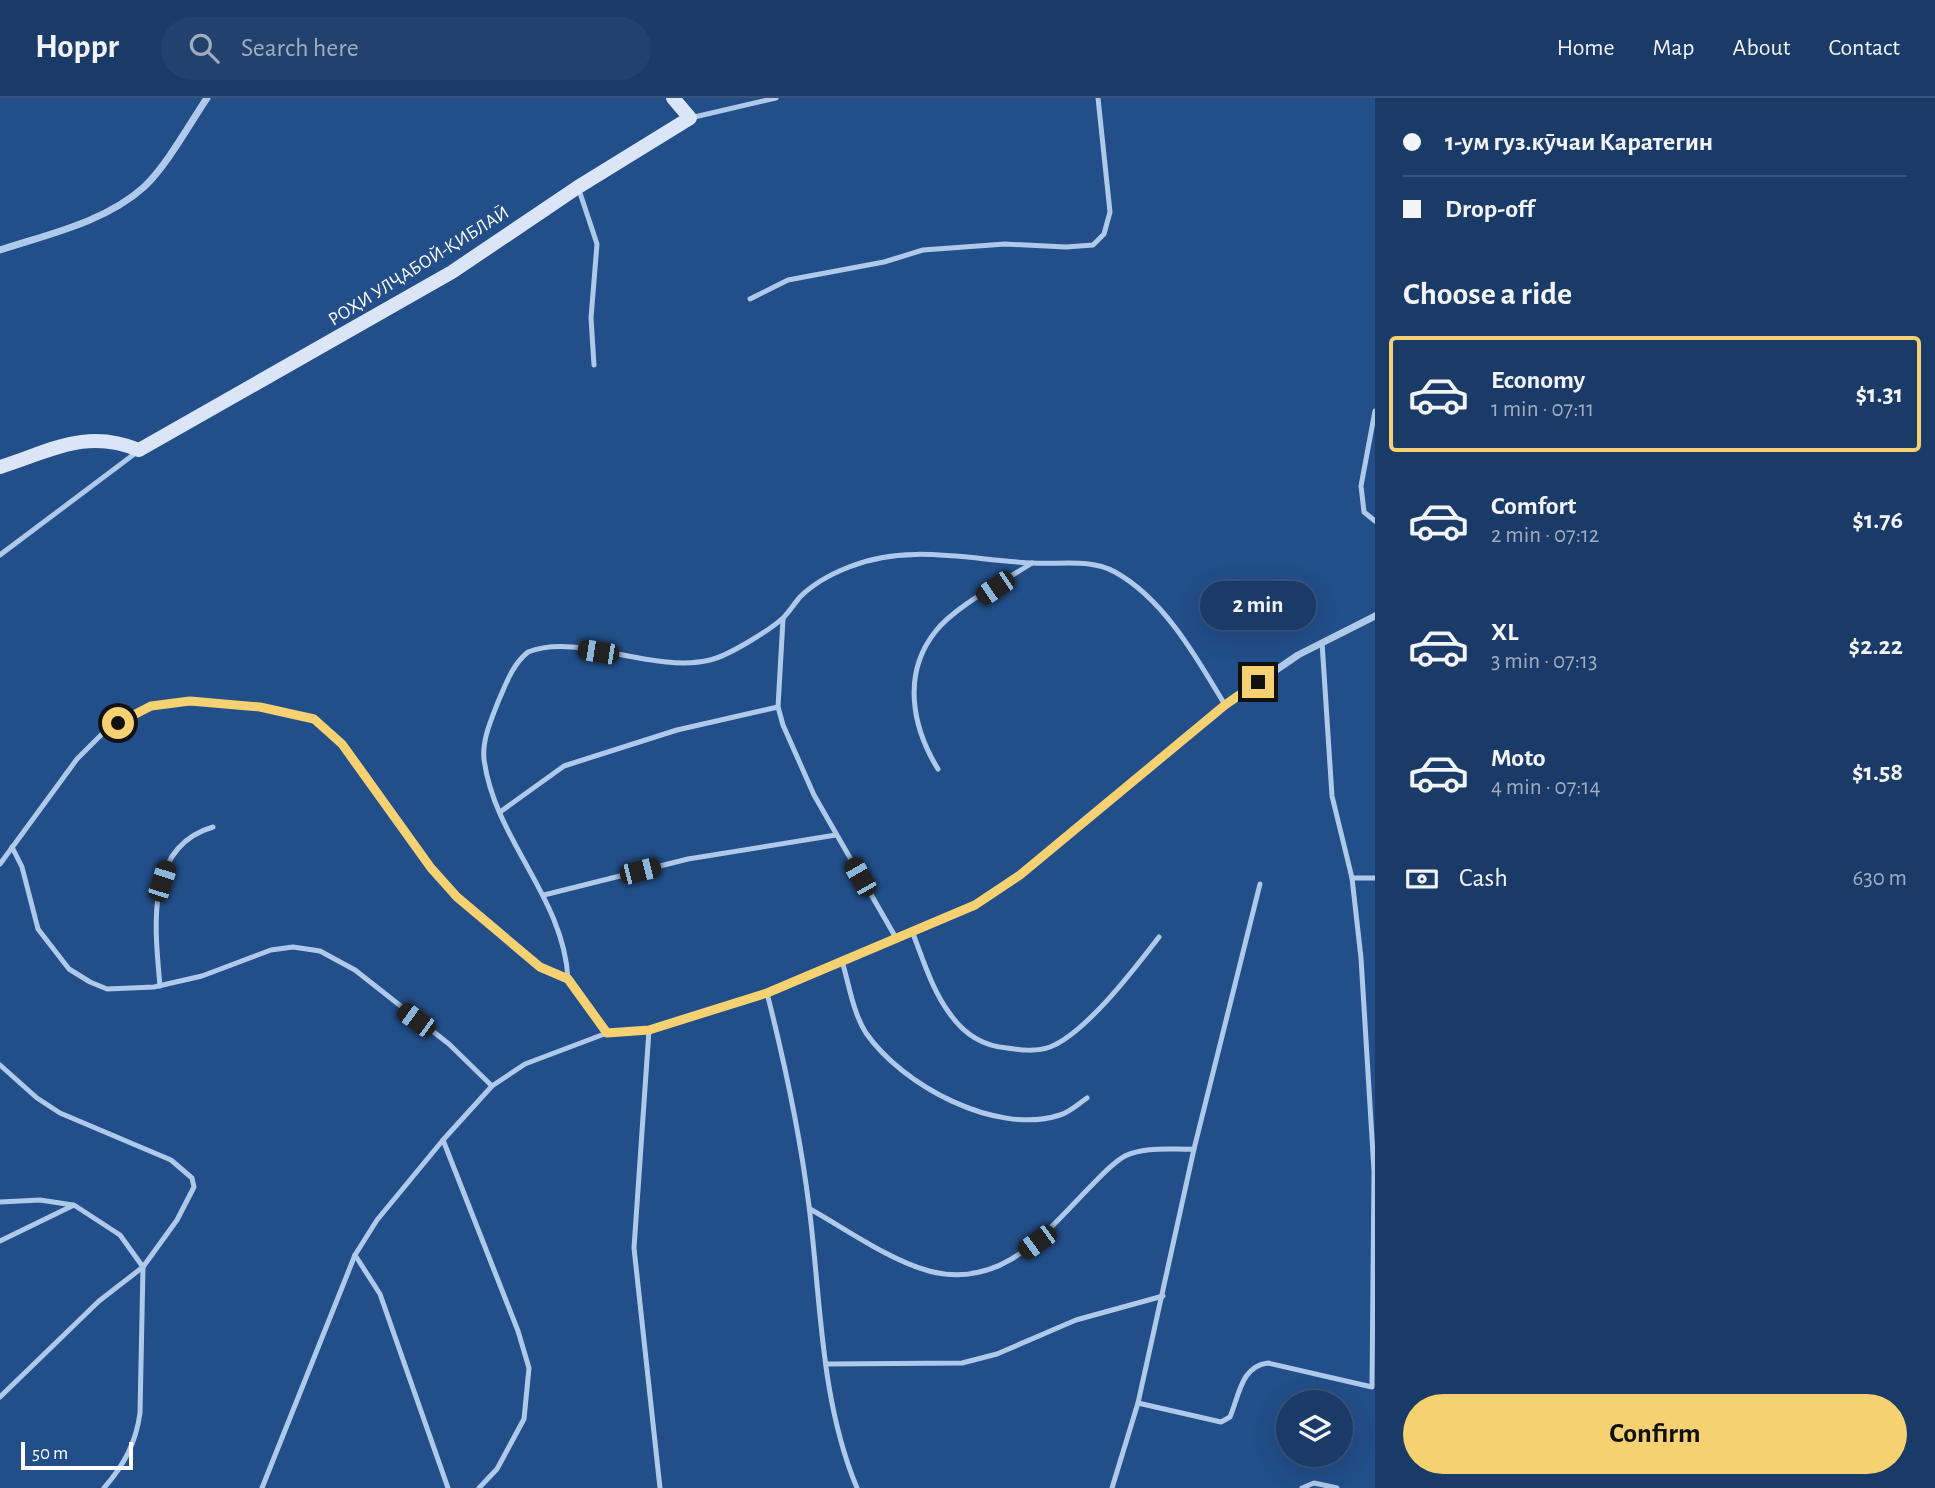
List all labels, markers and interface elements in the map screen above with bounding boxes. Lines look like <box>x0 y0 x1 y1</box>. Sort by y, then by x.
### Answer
search box <box>161 17 651 80</box>
icon: search <box>185 29 223 67</box>
text: Hoppr <box>35 31 119 64</box>
text: Search here <box>241 35 359 61</box>
text: Home <box>1557 36 1615 60</box>
text: Map <box>1653 36 1695 60</box>
text: About <box>1733 36 1790 60</box>
text: Contact <box>1828 36 1900 60</box>
text: 1-ум гуз.кӯчаи Каратегин <box>1445 129 1713 155</box>
text: Drop-off <box>1445 196 1534 222</box>
street label: РОҲИ УЛҶАБОЙ-ҚИБЛАӢ <box>325 202 512 330</box>
text: Choose a ride <box>1403 278 1572 310</box>
icon: car <box>1407 363 1470 426</box>
text: Economy <box>1491 367 1585 393</box>
text: $1.31 <box>1855 381 1903 407</box>
text: 1 min · 07:11 <box>1491 398 1594 421</box>
icon: car <box>1407 489 1470 552</box>
text: Comfort <box>1491 493 1576 519</box>
text: $1.76 <box>1852 507 1903 533</box>
text: 2 min · 07:12 <box>1491 524 1599 547</box>
car <box>972 568 1019 608</box>
callout: 2 min <box>1200 580 1316 630</box>
text: 2 min <box>1232 594 1284 617</box>
icon: car <box>1407 615 1470 678</box>
text: XL <box>1491 619 1518 645</box>
text: $2.22 <box>1849 633 1903 659</box>
car <box>576 638 621 666</box>
text: 3 min · 07:13 <box>1491 650 1597 673</box>
route end <box>1242 666 1274 698</box>
route start <box>102 707 134 739</box>
icon: car <box>1407 741 1470 804</box>
text: Moto <box>1491 745 1546 771</box>
text: $1.58 <box>1852 759 1903 785</box>
text: 4 min · 07:14 <box>1491 776 1601 799</box>
car <box>841 854 880 900</box>
car <box>618 856 663 886</box>
car <box>146 858 179 904</box>
icon: cash <box>1403 860 1441 898</box>
text: Cash <box>1459 865 1508 891</box>
text: 630 m <box>1852 867 1907 890</box>
car <box>393 999 440 1041</box>
car <box>1014 1221 1061 1263</box>
map controls <box>1276 1390 1353 1467</box>
button: layers <box>1276 1390 1353 1467</box>
button: Confirm <box>1403 1394 1907 1474</box>
scale bar <box>21 1439 133 1471</box>
text: 50 m <box>32 1444 68 1463</box>

